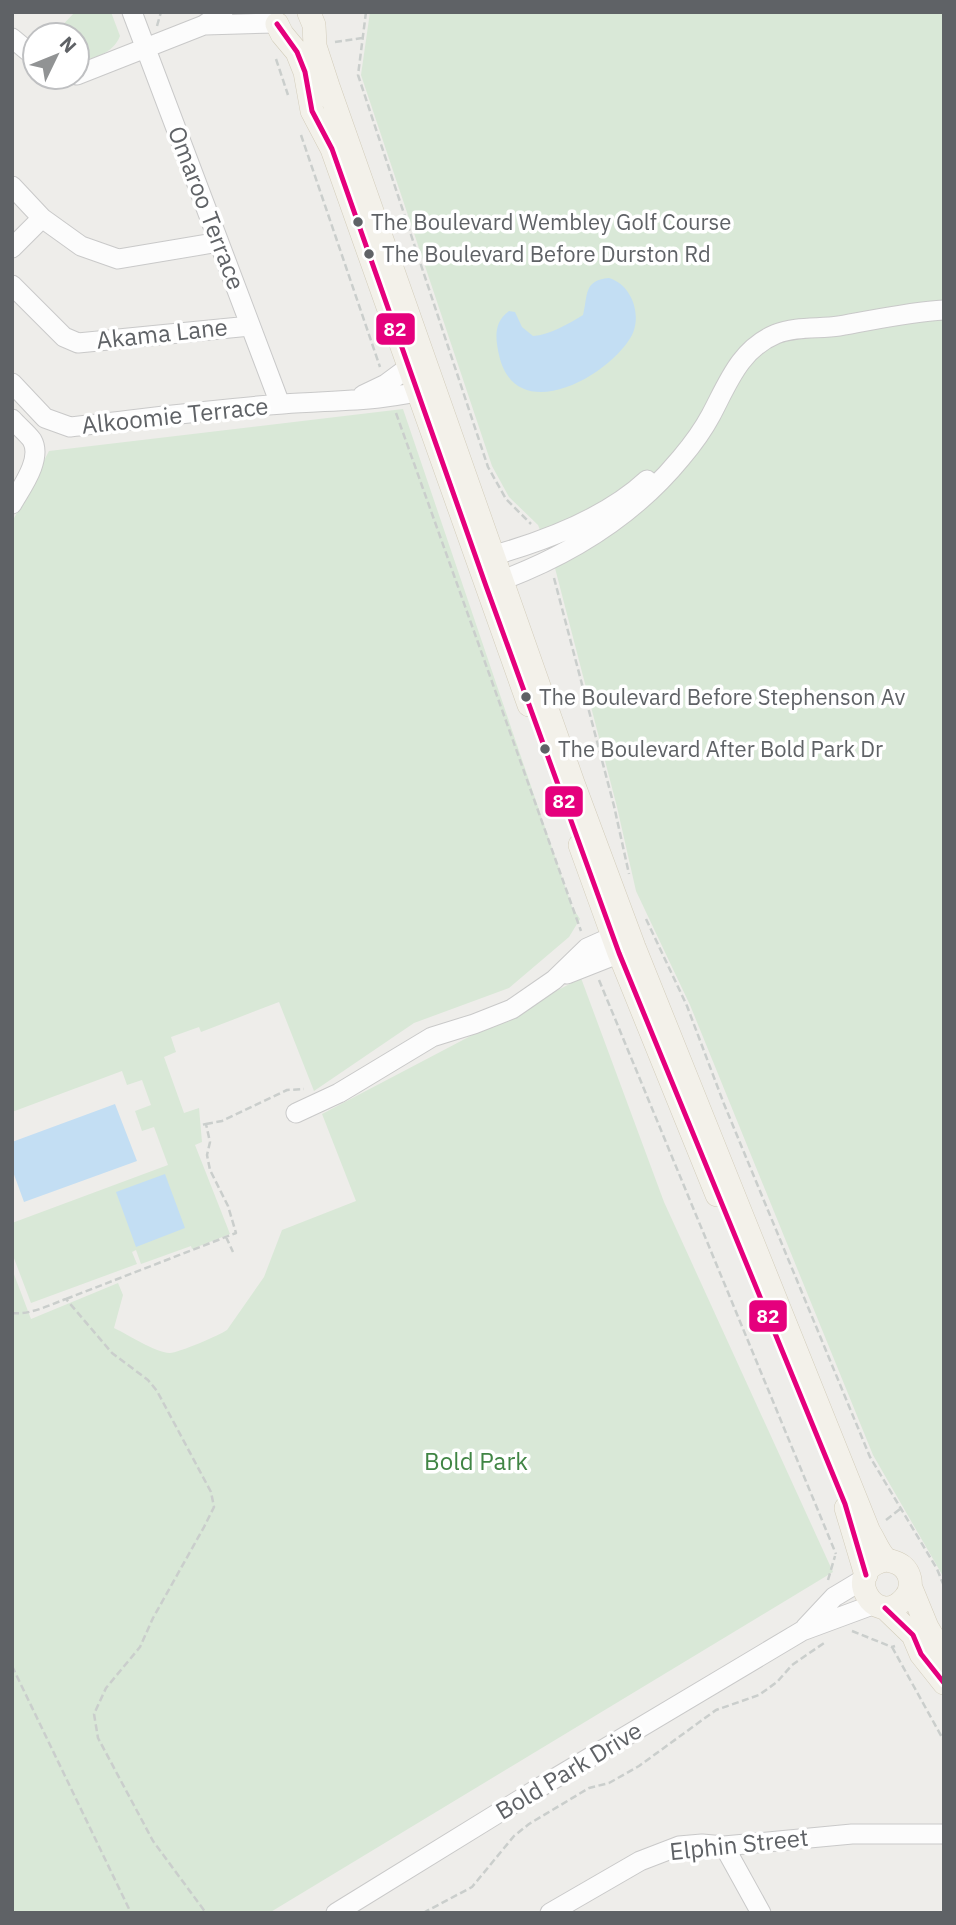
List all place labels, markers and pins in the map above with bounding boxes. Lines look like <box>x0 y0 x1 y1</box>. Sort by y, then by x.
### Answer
place label: The Boulevard Wembley Golf Course <box>371 207 731 236</box>
marker: The Boulevard Wembley Golf Course <box>351 215 365 229</box>
place label: The Boulevard Before Durston Rd <box>382 239 711 268</box>
marker: The Boulevard Before Durston Rd <box>362 247 376 261</box>
place label: The Boulevard Before Stephenson Av <box>539 682 905 711</box>
marker: The Boulevard Before Stephenson Av <box>519 690 533 704</box>
place label: The Boulevard After Bold Park Dr <box>558 734 883 763</box>
marker: The Boulevard After Bold Park Dr <box>538 742 552 756</box>

